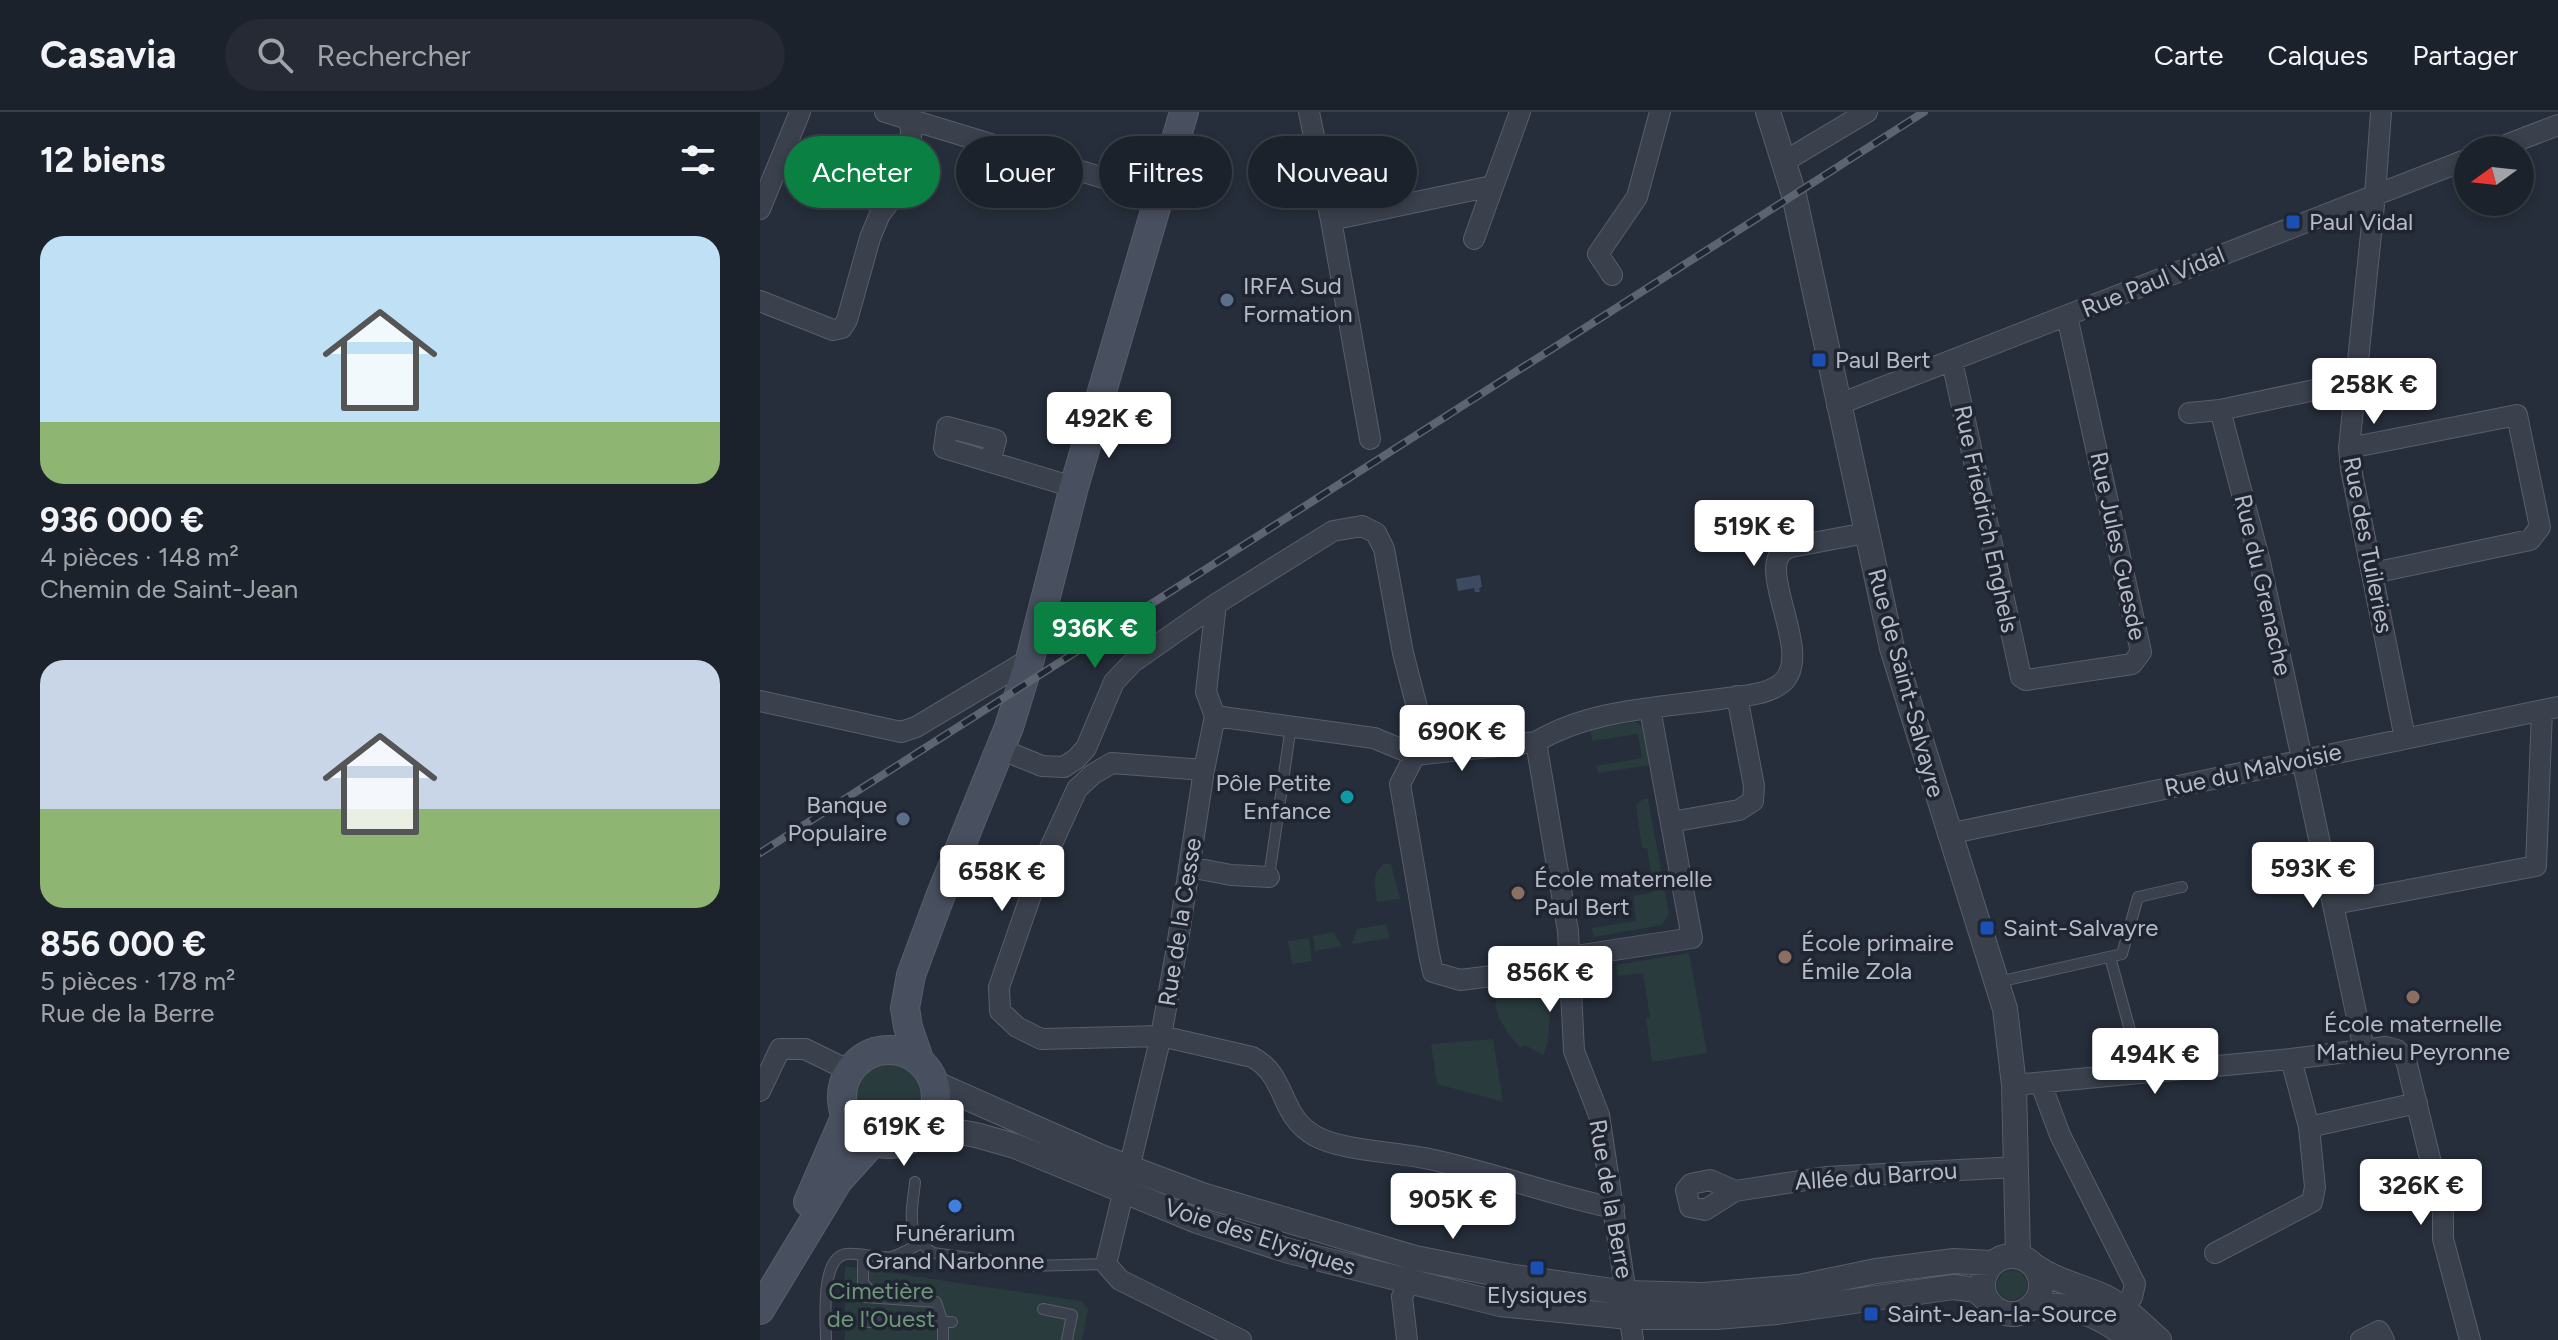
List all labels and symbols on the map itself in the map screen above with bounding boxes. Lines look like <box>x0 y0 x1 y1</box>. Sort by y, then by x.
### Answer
north arrow <box>2454 136 2534 216</box>
place label: Paul Vidal <box>2309 207 2413 236</box>
marker: Paul Vidal <box>2284 213 2302 231</box>
street label: Rue Paul Vidal <box>2077 240 2229 323</box>
place label: IRFA Sud Formation <box>1243 271 1353 328</box>
marker: IRFA Sud Formation <box>1218 291 1236 309</box>
place label: Paul Bert <box>1835 345 1930 374</box>
marker: Paul Bert <box>1810 351 1828 369</box>
pin: 258K € <box>2309 358 2439 426</box>
pin: 492K € <box>1044 392 1174 460</box>
street label: Rue Friedrich Enghels <box>1948 403 2025 635</box>
street label: Rue Jules Guesde <box>2084 449 2153 643</box>
street label: Rue des Tuileries <box>2337 454 2400 636</box>
street label: Rue du Grenache <box>2229 491 2298 678</box>
pin: 519K € <box>1689 500 1819 568</box>
street label: Rue de Saint-Salvayre <box>1862 565 1951 801</box>
pin: 936K € <box>1030 602 1160 670</box>
pin: 690K € <box>1397 705 1527 773</box>
street label: Rue du Malvoisie <box>2162 737 2344 802</box>
place label: Pôle Petite Enfance <box>1216 768 1331 825</box>
marker: Pôle Petite Enfance <box>1338 788 1356 806</box>
place label: Banque Populaire <box>788 790 887 847</box>
marker: Banque Populaire <box>894 810 912 828</box>
street label: Rue de la Cesse <box>1152 836 1207 1008</box>
pin: 593K € <box>2248 842 2378 910</box>
pin: 658K € <box>937 845 1067 913</box>
place label: École maternelle Paul Bert <box>1534 864 1712 921</box>
marker: École maternelle Paul Bert <box>1509 884 1527 902</box>
place label: Saint-Salvayre <box>2003 913 2158 942</box>
marker: Saint-Salvayre <box>1978 919 1996 937</box>
place label: École primaire Émile Zola <box>1801 928 1954 985</box>
pin: 856K € <box>1485 946 1615 1014</box>
marker: École primaire Émile Zola <box>1776 948 1794 966</box>
marker: École maternelle Mathieu Peyronne <box>2404 988 2422 1006</box>
place label: École maternelle Mathieu Peyronne <box>2316 1009 2510 1066</box>
pin: 494K € <box>2090 1028 2220 1096</box>
pin: 619K € <box>839 1100 969 1168</box>
street label: Rue de la Berre <box>1583 1117 1640 1281</box>
street label: Allée du Barrou <box>1794 1155 1958 1196</box>
pin: 326K € <box>2356 1159 2486 1227</box>
pin: 905K € <box>1388 1173 1518 1241</box>
street label: Voie des Elysiques <box>1161 1192 1359 1281</box>
marker: Funérarium Grand Narbonne <box>946 1197 964 1215</box>
place label: Funérarium Grand Narbonne <box>866 1218 1044 1275</box>
marker: Elysiques <box>1528 1259 1546 1277</box>
park label: Cimetière de l'Ouest <box>827 1276 935 1333</box>
place label: Elysiques <box>1487 1280 1587 1309</box>
place label: Saint-Jean-la-Source <box>1887 1299 2117 1328</box>
marker: Saint-Jean-la-Source <box>1862 1305 1880 1323</box>

